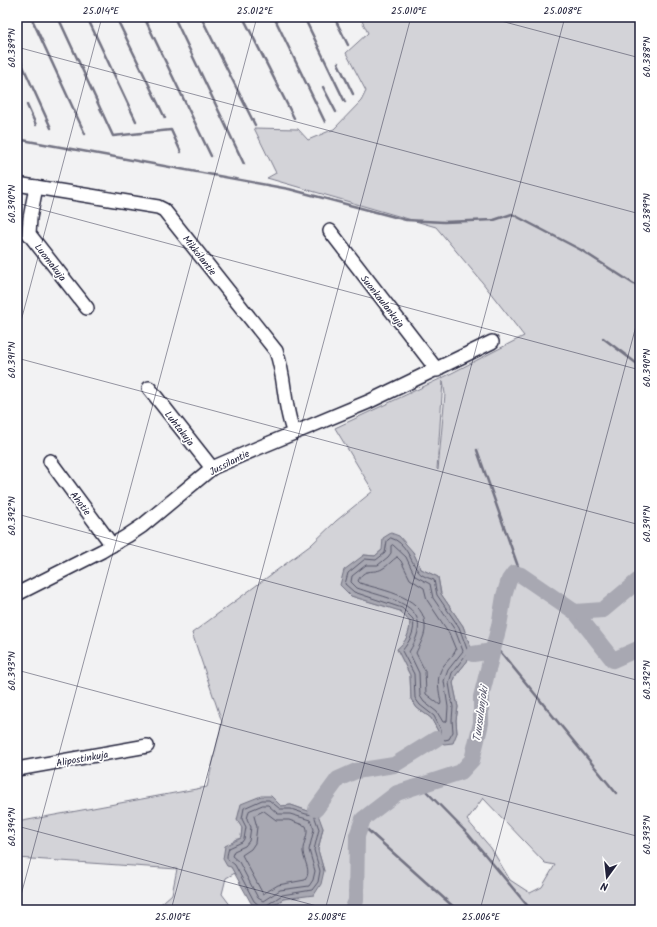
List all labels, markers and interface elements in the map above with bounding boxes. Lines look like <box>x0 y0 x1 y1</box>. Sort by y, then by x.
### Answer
text: 25.014°E <box>83 3 120 19</box>
text: 25.012°E <box>237 3 275 19</box>
text: 25.010°E <box>391 3 428 19</box>
text: 25.008°E <box>544 3 584 19</box>
text: 60.389°N <box>4 28 20 68</box>
text: 60.388°N <box>639 36 655 77</box>
text: 60.390°N <box>4 184 20 223</box>
text: 60.389°N <box>639 193 655 233</box>
street label: Mikkolantie <box>178 232 220 280</box>
street label: Luomakuja <box>30 240 70 285</box>
street label: Suonkaulankuja <box>356 272 408 332</box>
text: 60.391°N <box>4 341 20 378</box>
text: 60.390°N <box>639 348 655 387</box>
street label: Luhtakuja <box>160 408 198 450</box>
street label: Jussilantie <box>206 446 253 480</box>
street label: Ahotie <box>66 488 95 519</box>
text: 60.392°N <box>4 496 20 536</box>
text: 60.391°N <box>639 505 655 542</box>
text: 60.393°N <box>4 651 20 691</box>
text: 60.392°N <box>639 660 655 700</box>
water label: Tuusulanjoki <box>468 683 494 743</box>
street label: Alipostinkuja <box>55 746 110 771</box>
text: 60.394°N <box>4 807 20 847</box>
text: 60.393°N <box>639 815 655 855</box>
north arrow <box>587 857 627 897</box>
text: N <box>599 876 610 895</box>
text: 25.010°E <box>155 909 192 925</box>
text: 25.008°E <box>308 909 348 925</box>
text: 25.006°E <box>462 909 501 925</box>

